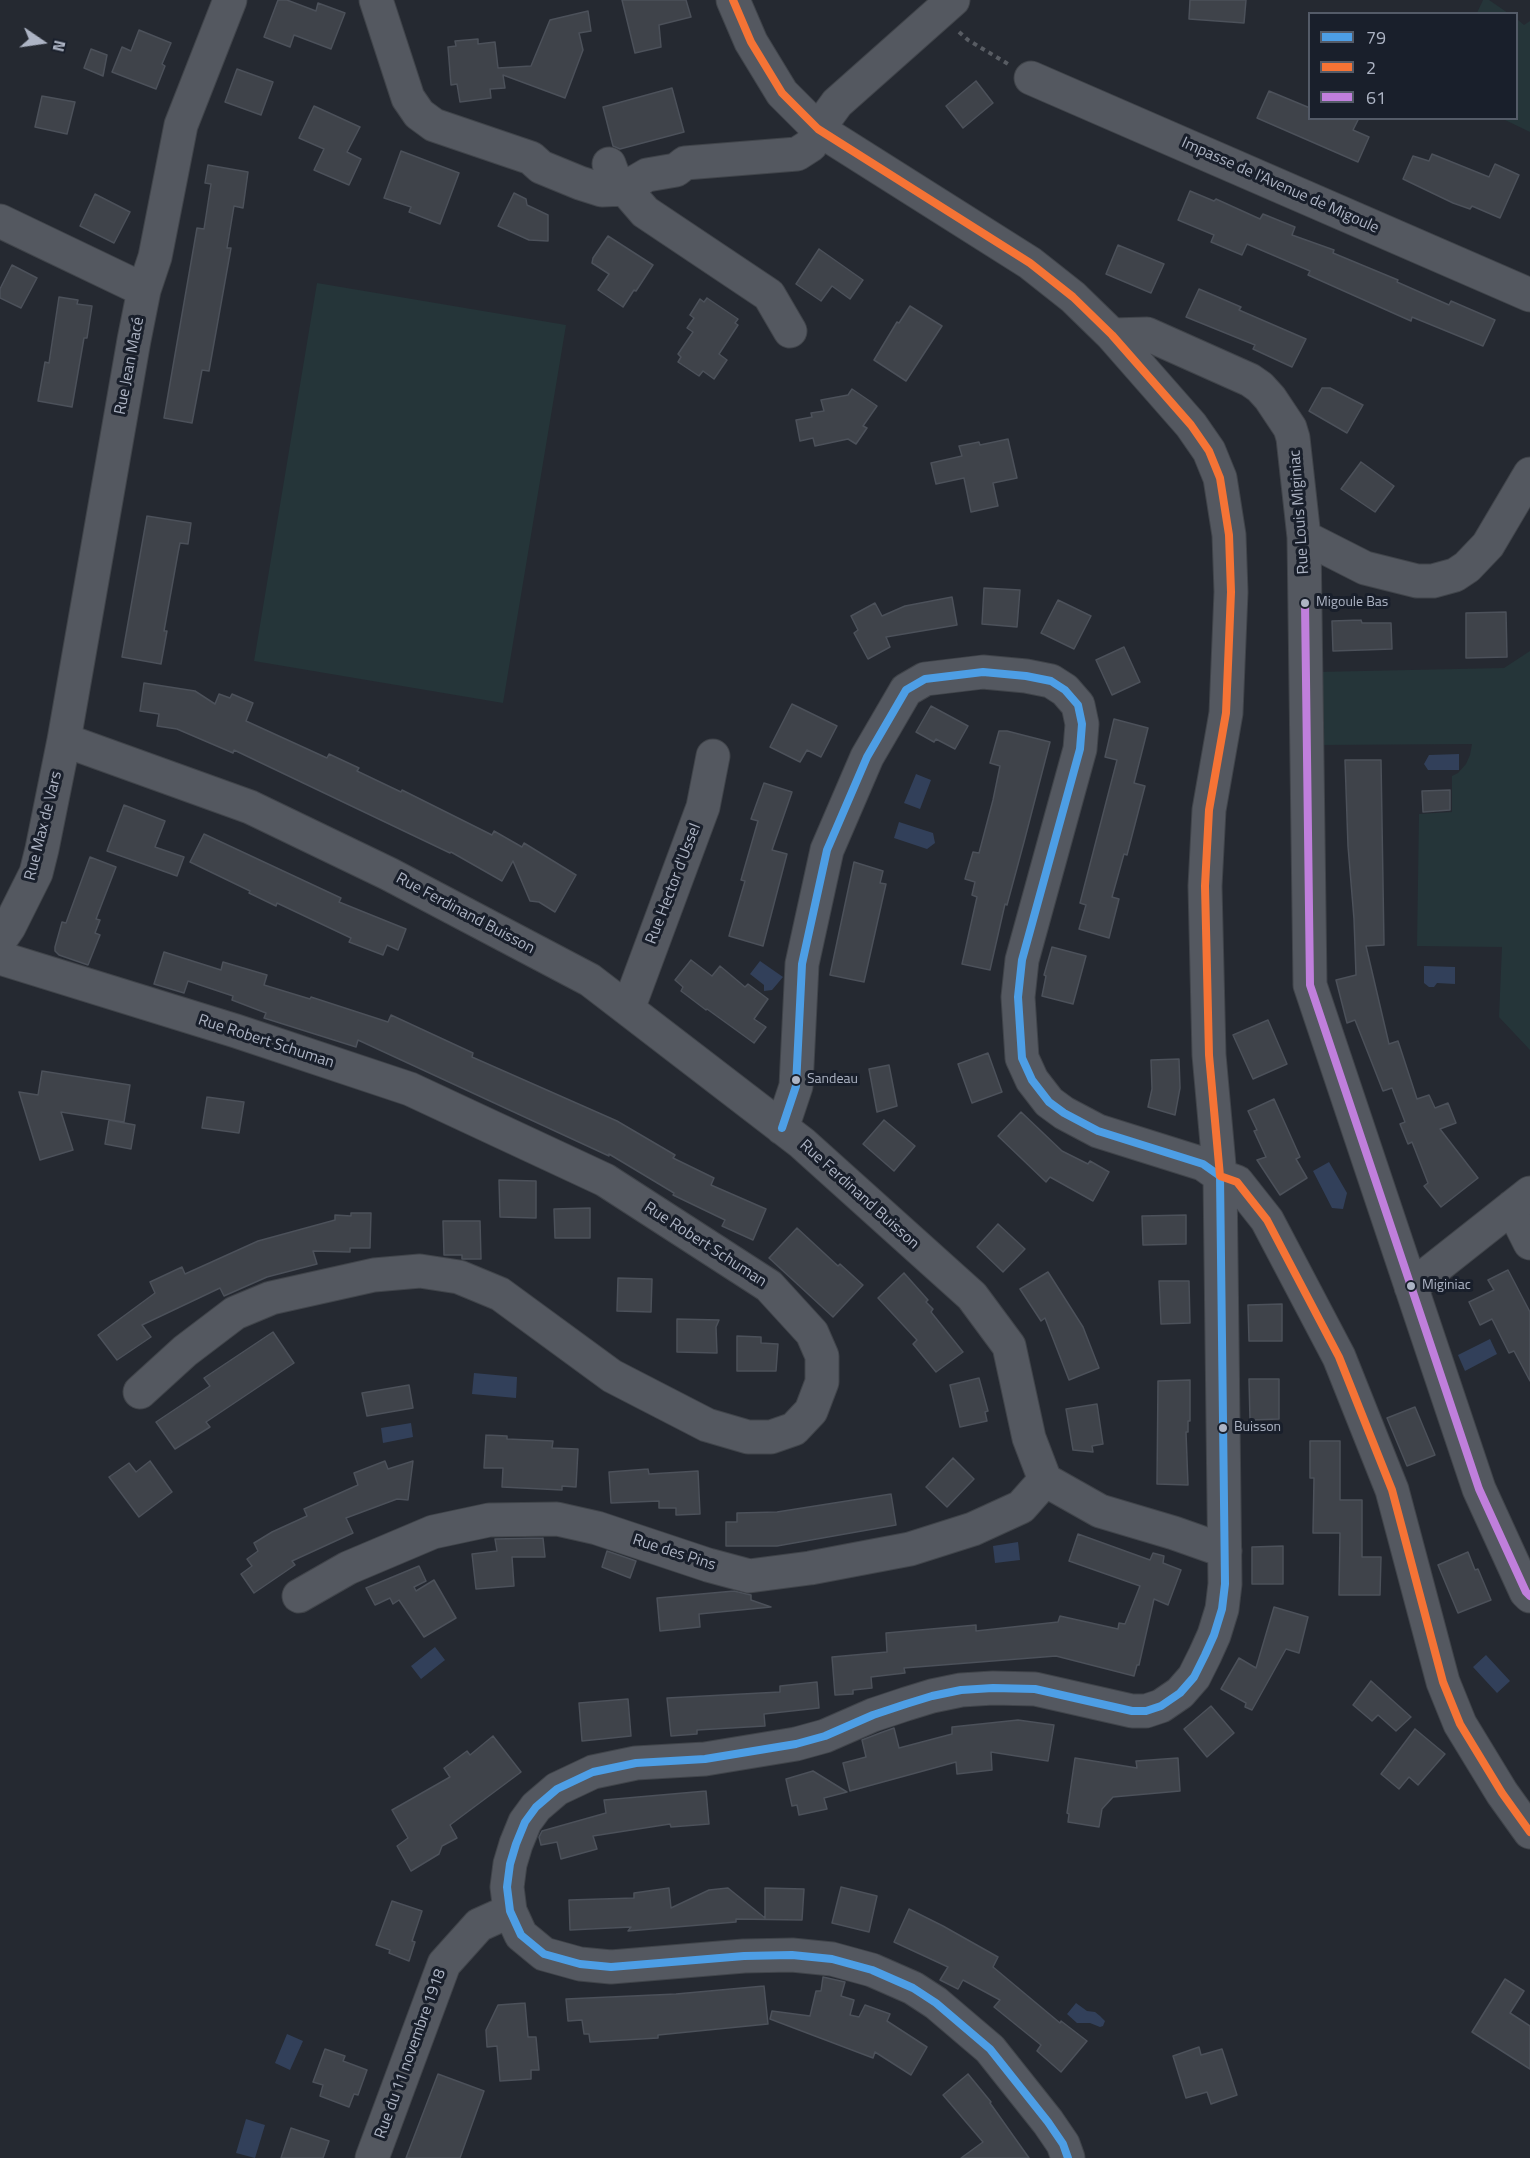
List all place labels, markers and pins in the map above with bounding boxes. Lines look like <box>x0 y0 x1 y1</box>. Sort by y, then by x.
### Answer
place label: Migoule Bas <box>1316 595 1388 611</box>
marker: Migoule Bas <box>1299 597 1311 609</box>
place label: Sandeau <box>807 1072 858 1088</box>
marker: Sandeau <box>790 1074 802 1086</box>
place label: Miginiac <box>1422 1278 1471 1294</box>
marker: Miginiac <box>1405 1280 1417 1292</box>
place label: Buisson <box>1234 1420 1281 1436</box>
marker: Buisson <box>1217 1422 1229 1434</box>

